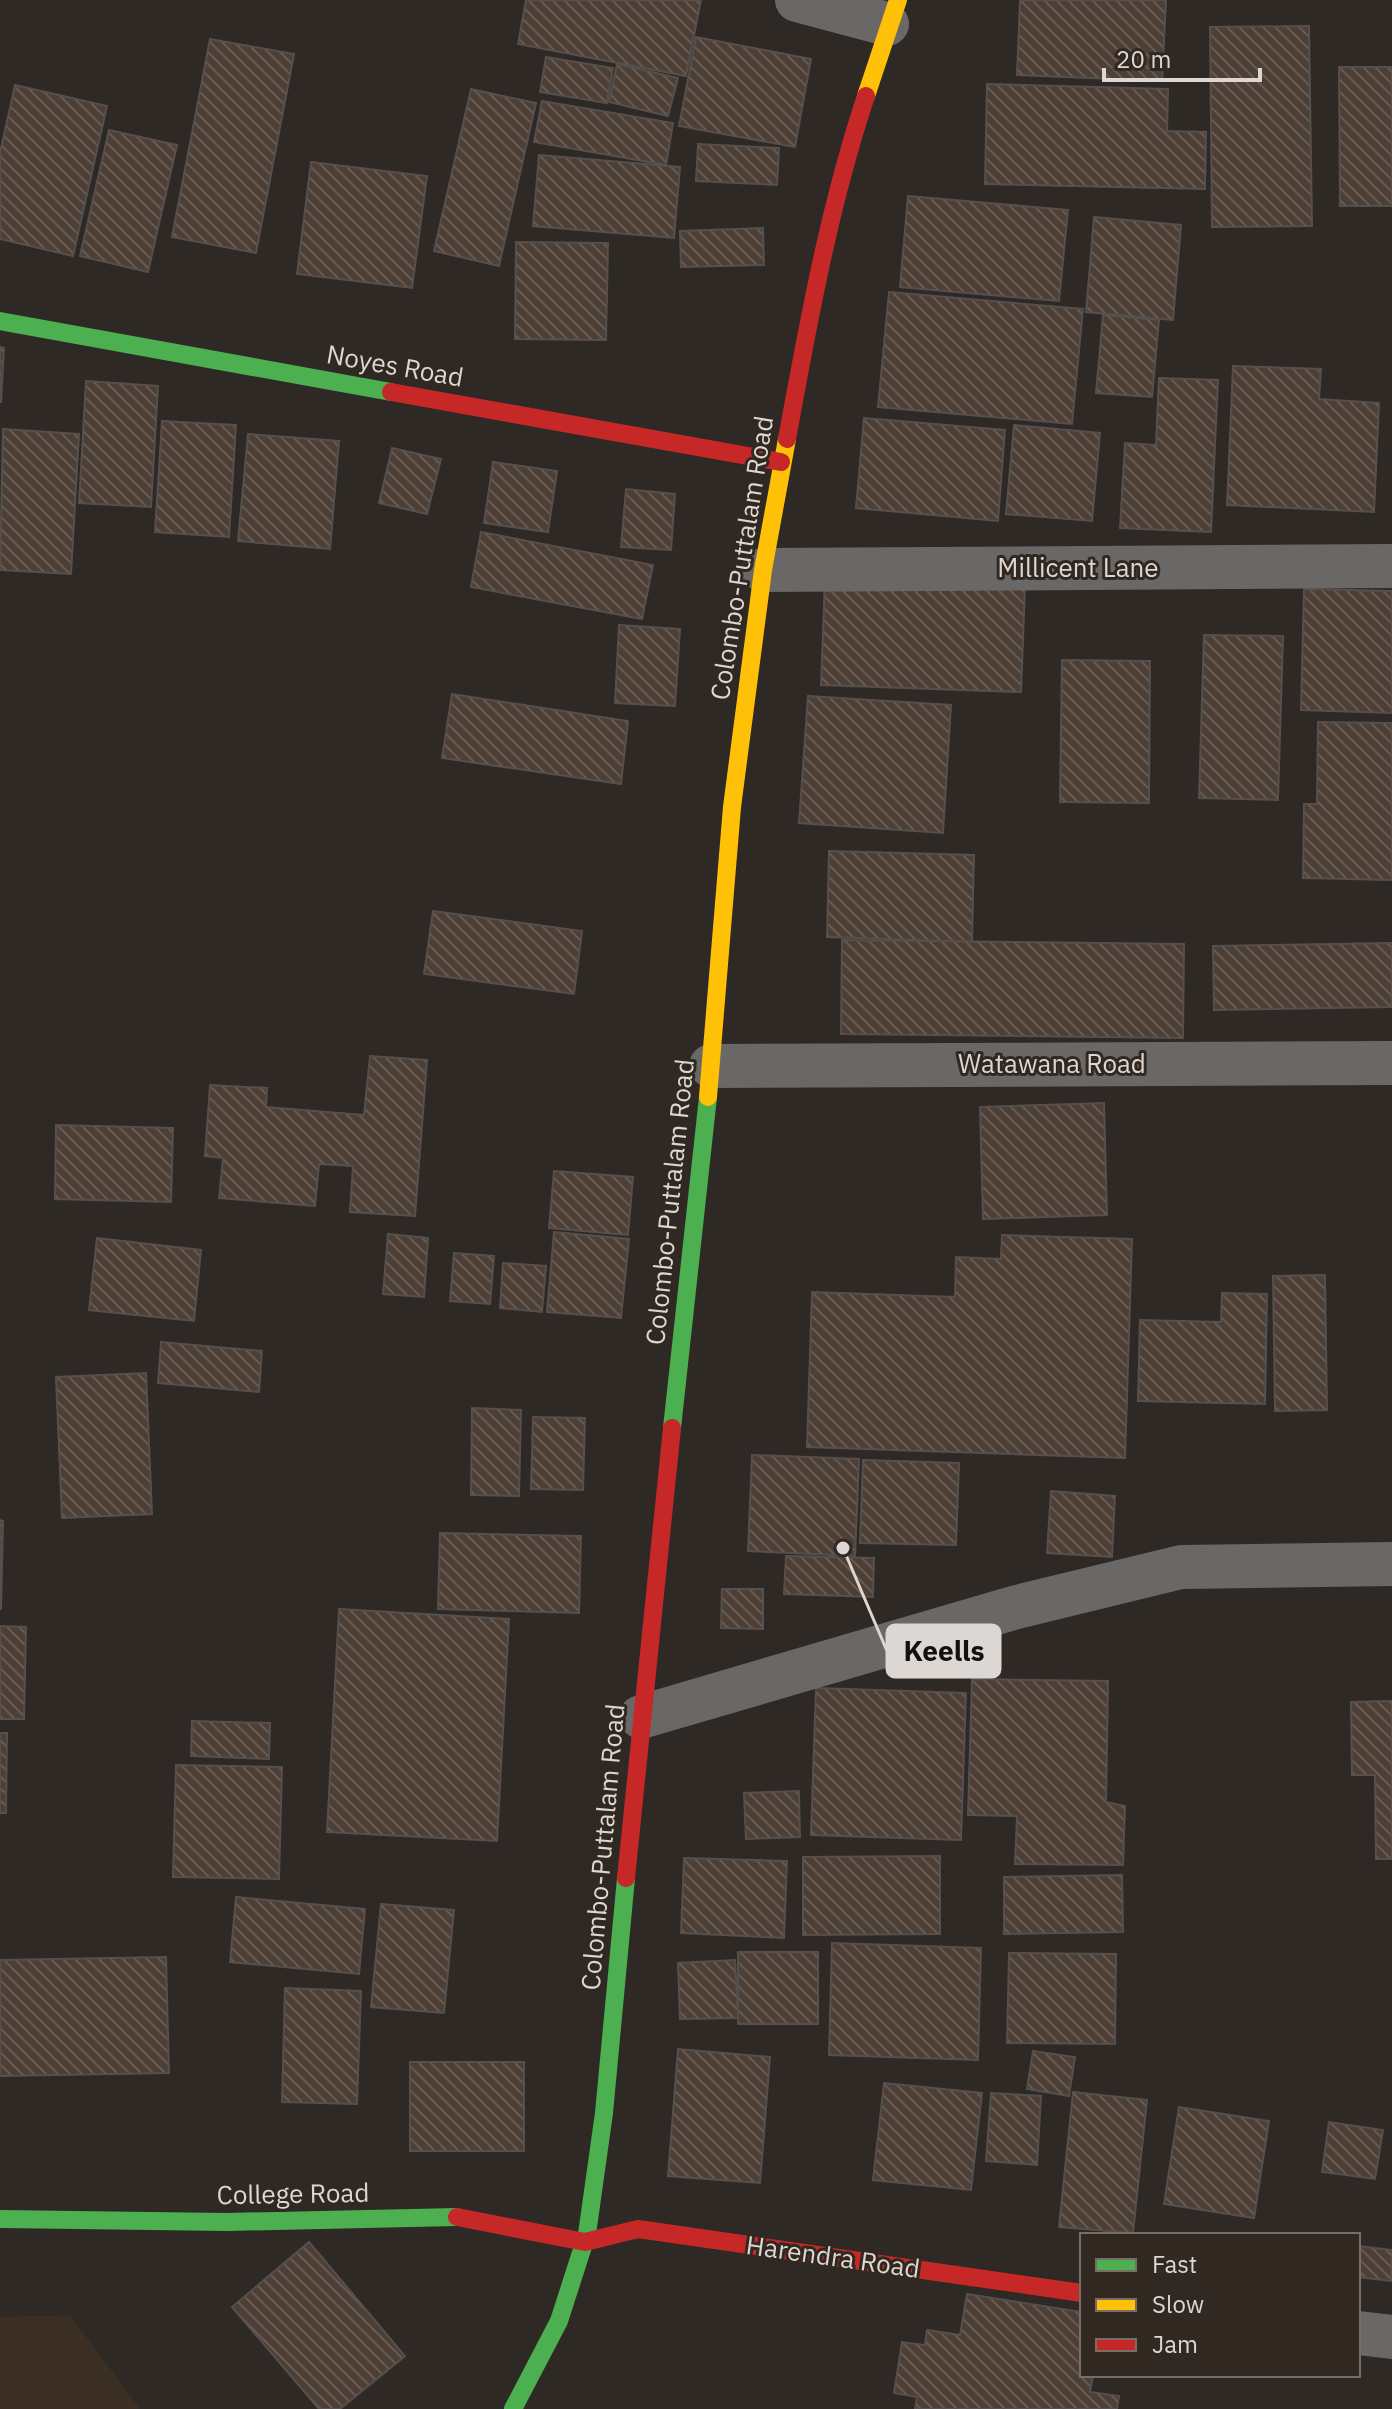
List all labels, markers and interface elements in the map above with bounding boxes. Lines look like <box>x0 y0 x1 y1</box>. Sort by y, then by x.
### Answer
scale bar <box>1104 32 1260 82</box>
text: 20 m <box>1116 43 1171 75</box>
street label: Noyes Road <box>324 336 466 394</box>
street label: Colombo-Puttalam Road <box>702 413 780 702</box>
street label: Millicent Lane <box>997 550 1159 584</box>
street label: Watawana Road <box>958 1046 1146 1080</box>
street label: Colombo-Puttalam Road <box>637 1057 701 1347</box>
callout: Keells <box>887 1625 1000 1677</box>
text: Keells <box>903 1632 985 1669</box>
street label: Colombo-Puttalam Road <box>573 1702 631 1992</box>
street label: College Road <box>216 2175 370 2211</box>
street label: Harendra Road <box>744 2227 922 2285</box>
legend <box>1080 2233 1360 2377</box>
text: Fast <box>1152 2248 1197 2280</box>
text: Slow <box>1152 2288 1204 2320</box>
text: Jam <box>1152 2328 1198 2360</box>

